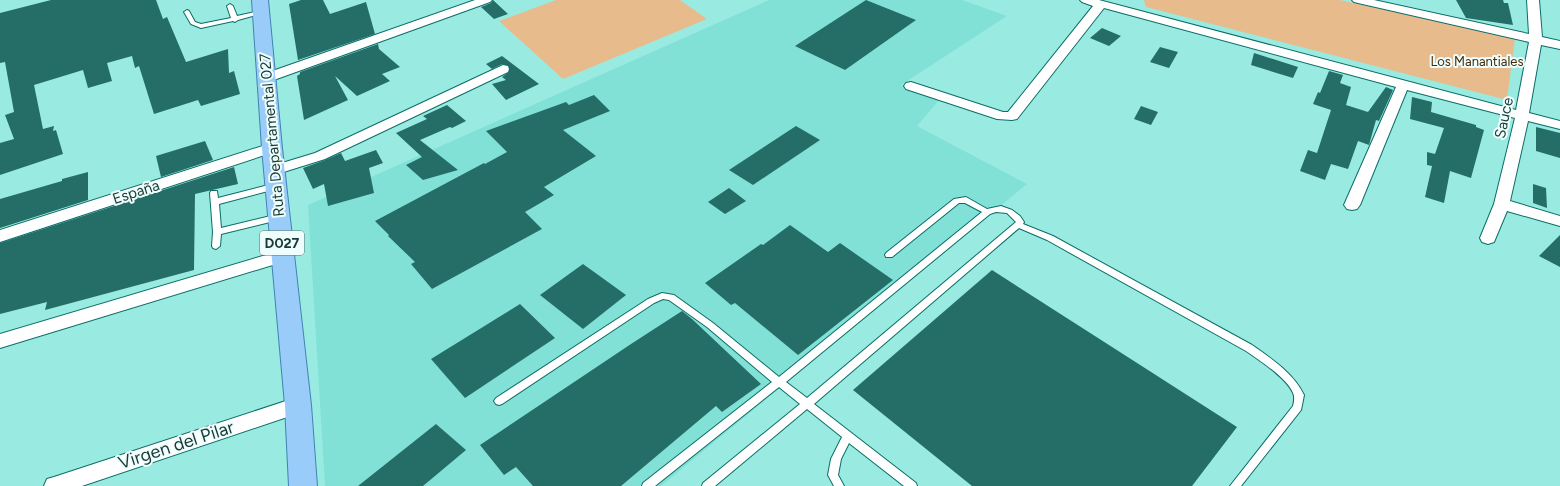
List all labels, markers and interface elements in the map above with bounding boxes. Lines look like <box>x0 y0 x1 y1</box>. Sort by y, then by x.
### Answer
street label: Ruta Departamental 027 <box>256 53 288 217</box>
park label: Los Manantiales <box>1431 54 1523 69</box>
street label: Sauce <box>1491 96 1517 140</box>
street label: España <box>110 176 162 208</box>
road number: D027 <box>260 231 304 255</box>
street label: Virgen del Pilar <box>115 416 237 474</box>

